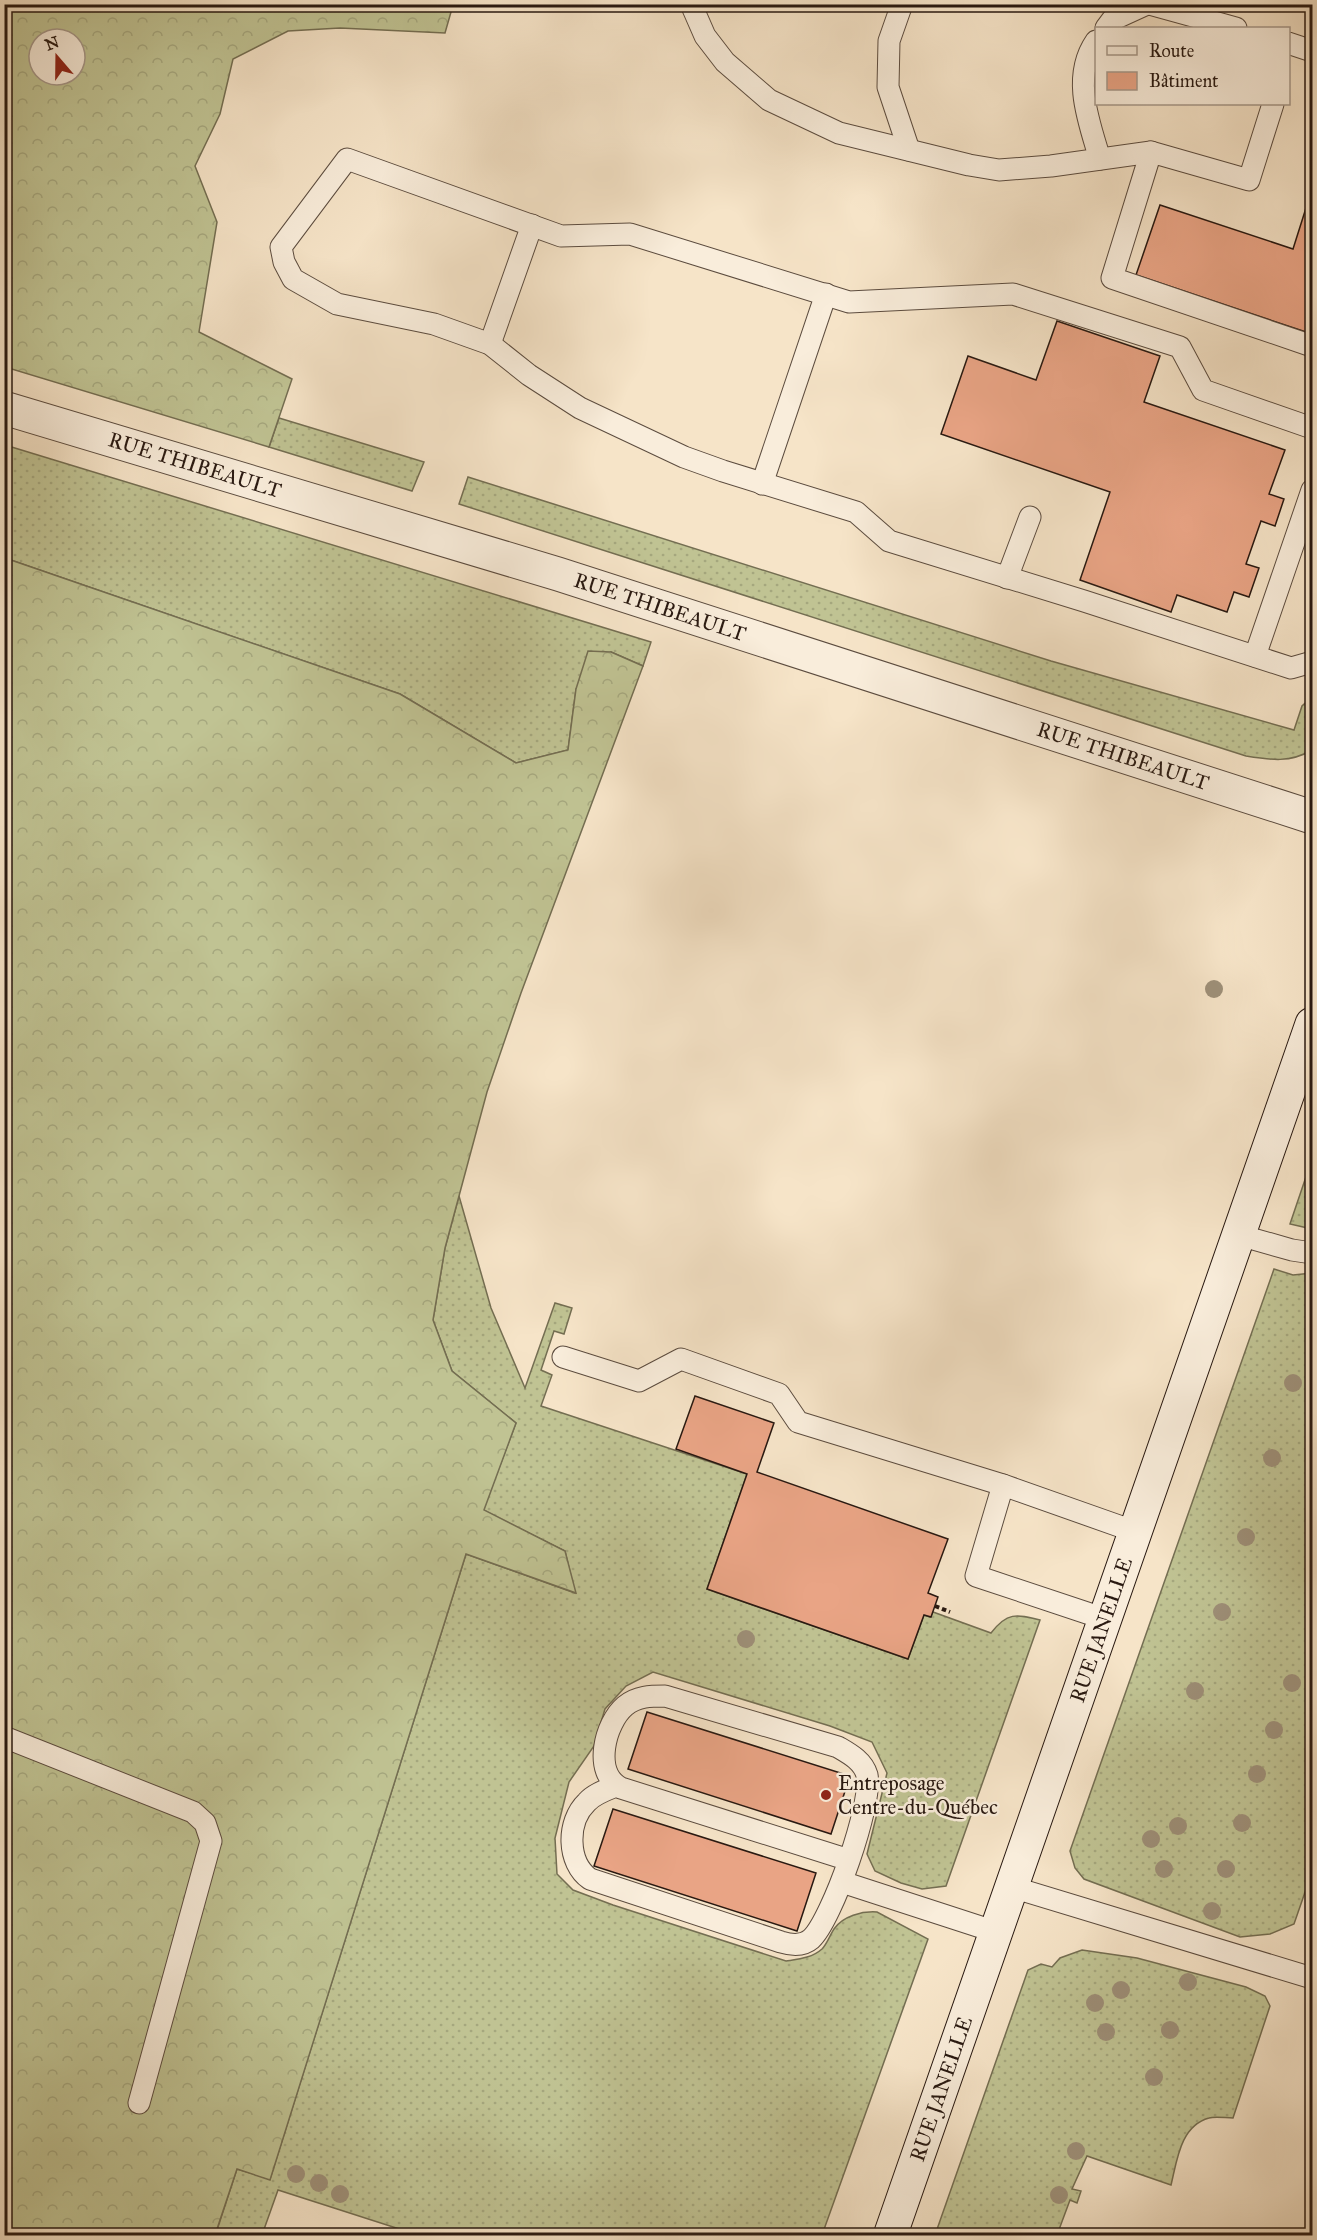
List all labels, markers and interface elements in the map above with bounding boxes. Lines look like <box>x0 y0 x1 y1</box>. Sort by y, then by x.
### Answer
north arrow <box>27 27 87 87</box>
legend <box>1095 27 1290 105</box>
text: N <box>42 32 62 55</box>
text: Route <box>1149 40 1194 62</box>
text: Bâtiment <box>1149 70 1219 92</box>
street label: RUE THIBEAULT <box>105 426 285 504</box>
street label: RUE THIBEAULT <box>571 567 749 647</box>
street label: RUE THIBEAULT <box>1034 716 1212 796</box>
street label: RUE JANELLE <box>1064 1554 1138 1706</box>
place label: Entreposage Centre-du-Québec <box>838 1770 998 1820</box>
marker: Entreposage Centre-du-Québec <box>819 1788 833 1802</box>
street label: RUE JANELLE <box>904 2013 978 2165</box>

